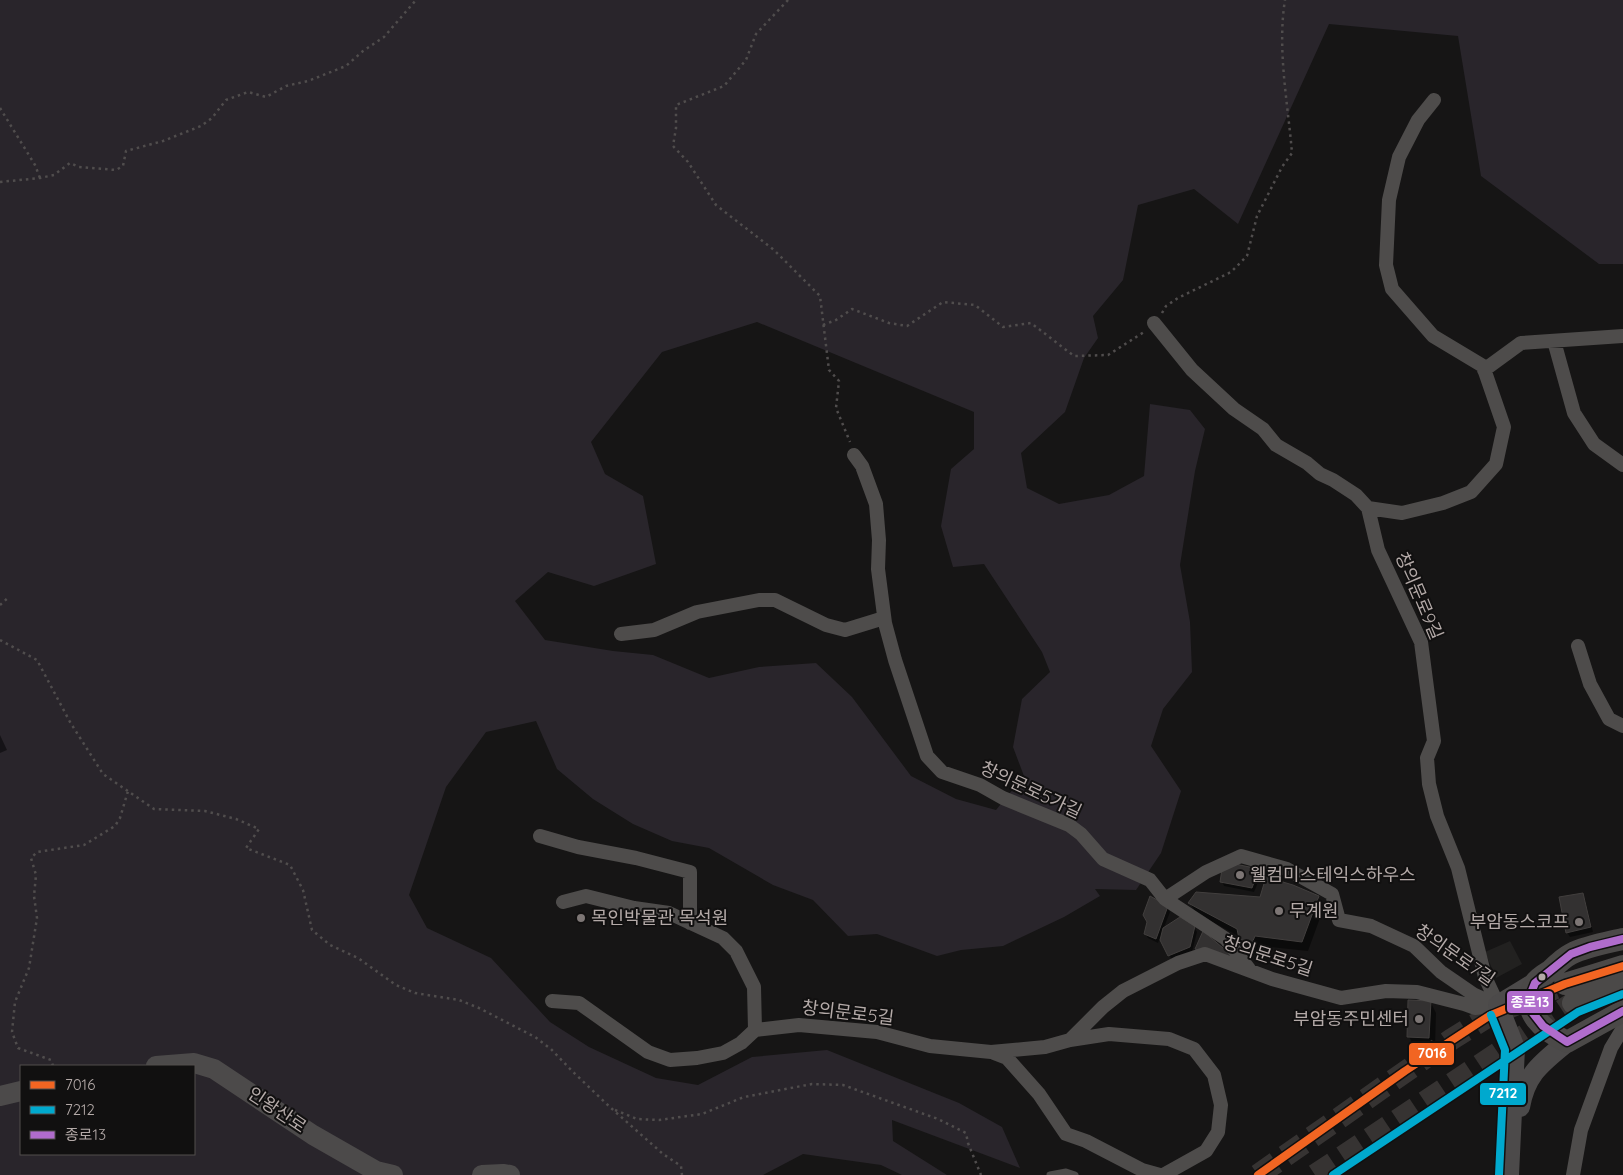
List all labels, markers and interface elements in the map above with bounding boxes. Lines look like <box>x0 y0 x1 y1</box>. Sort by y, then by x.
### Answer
street label: 창의문로9길 <box>1391 549 1448 643</box>
street label: 창의문로5가길 <box>977 756 1086 823</box>
place label: 웰컴미스테익스하우스 <box>1250 863 1416 886</box>
marker: 웰컴미스테익스하우스 <box>1234 869 1246 881</box>
place label: 무계원 <box>1289 899 1339 922</box>
marker: 무계원 <box>1273 905 1285 917</box>
place label: 목인박물관 목석원 <box>591 906 728 929</box>
place label: 부암동스코프 <box>1470 910 1569 933</box>
marker: 목인박물관 목석원 <box>575 912 587 924</box>
marker: 부암동스코프 <box>1573 916 1585 928</box>
street label: 창의문로7길 <box>1411 919 1500 990</box>
street label: 창의문로5길 <box>1221 930 1316 981</box>
unlabelled marker <box>1537 972 1547 982</box>
line badge: 종로13 <box>1506 990 1554 1014</box>
text: 종로13 <box>1511 993 1549 1011</box>
street label: 창의문로5길 <box>801 995 895 1030</box>
place label: 부암동주민센터 <box>1293 1007 1409 1030</box>
marker: 부암동주민센터 <box>1413 1013 1425 1025</box>
line badge: 7016 <box>1408 1042 1455 1066</box>
text: 7016 <box>1417 1044 1447 1062</box>
legend <box>20 1065 195 1155</box>
text: 7016 <box>65 1075 95 1094</box>
street label: 인왕산로 <box>243 1082 311 1138</box>
line badge: 7212 <box>1479 1082 1527 1106</box>
text: 7212 <box>1488 1084 1518 1102</box>
text: 7212 <box>65 1100 95 1119</box>
text: 종로13 <box>65 1125 106 1144</box>

